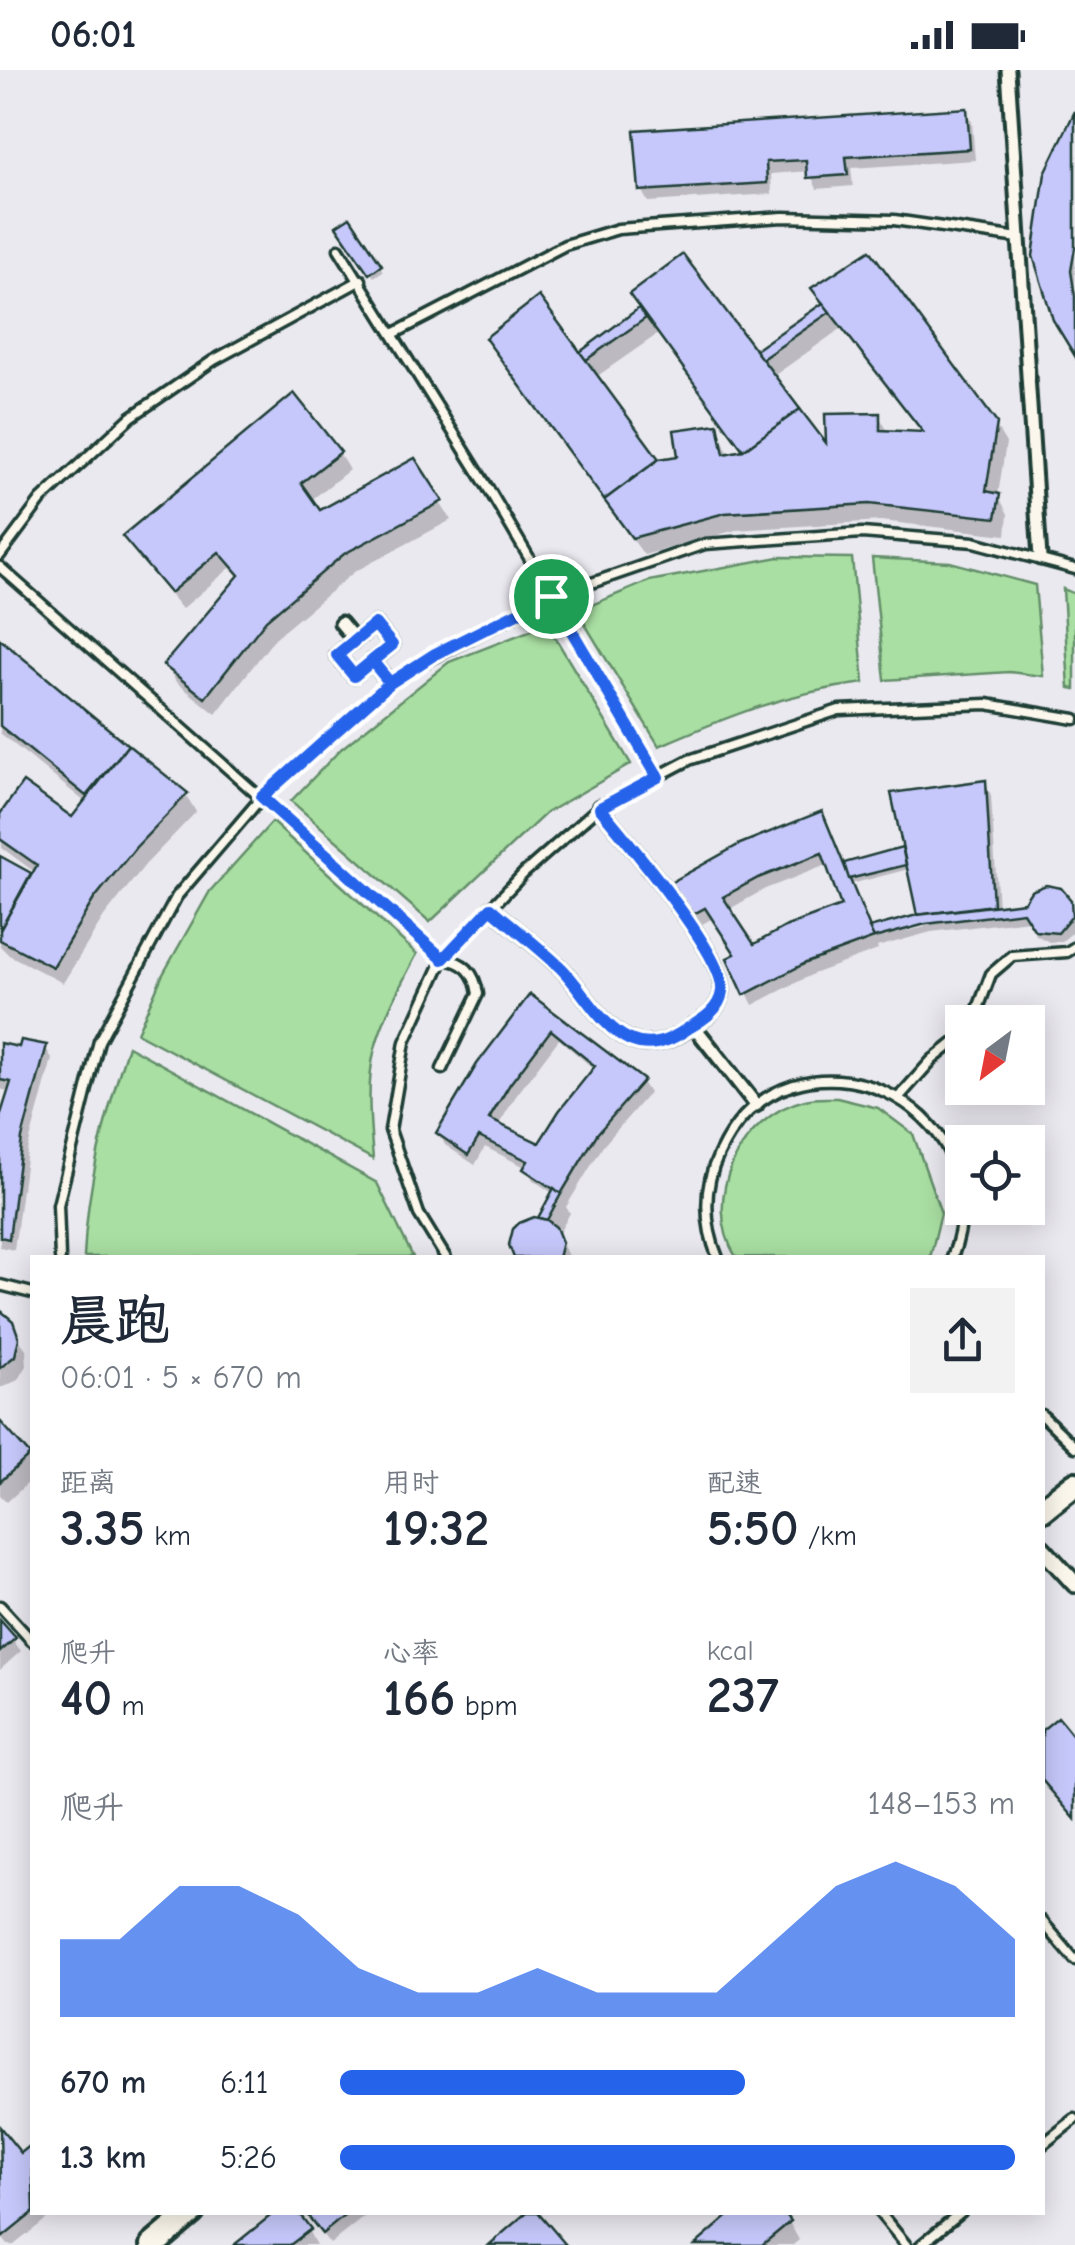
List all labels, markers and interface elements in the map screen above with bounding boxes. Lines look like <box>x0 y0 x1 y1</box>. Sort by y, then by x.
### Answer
text: 06:01 <box>50 13 136 57</box>
pin <box>509 554 594 639</box>
icon: arrive <box>524 569 579 624</box>
north arrow <box>945 1005 1045 1105</box>
map controls <box>945 1005 1045 1225</box>
button: locate <box>945 1125 1045 1225</box>
button: share <box>910 1288 1015 1393</box>
text: 晨跑 <box>60 1289 170 1353</box>
text: 06:01 · 5 × 670 m <box>60 1359 302 1396</box>
text: 距离 <box>60 1467 116 1499</box>
text: 用时 <box>383 1467 439 1499</box>
text: 配速 <box>707 1467 763 1499</box>
text: 3.35 <box>60 1500 145 1558</box>
text: 19:32 <box>383 1500 489 1558</box>
text: 5:50 <box>707 1500 799 1558</box>
text: km <box>145 1520 191 1552</box>
text: /km <box>799 1520 857 1552</box>
text: kcal <box>707 1635 754 1667</box>
text: 爬升 <box>60 1637 116 1669</box>
text: 心率 <box>383 1637 439 1669</box>
text: 237 <box>707 1667 779 1725</box>
text: 40 <box>60 1670 112 1728</box>
text: 166 <box>383 1670 455 1728</box>
text: m <box>112 1690 145 1722</box>
text: bpm <box>455 1690 518 1722</box>
text: 148–153 m <box>868 1785 1015 1822</box>
text: 爬升 <box>60 1789 124 1826</box>
text: 670 m <box>60 2064 146 2101</box>
text: 6:11 <box>220 2064 268 2101</box>
text: 1.3 km <box>60 2139 147 2176</box>
text: 5:26 <box>220 2139 277 2176</box>

